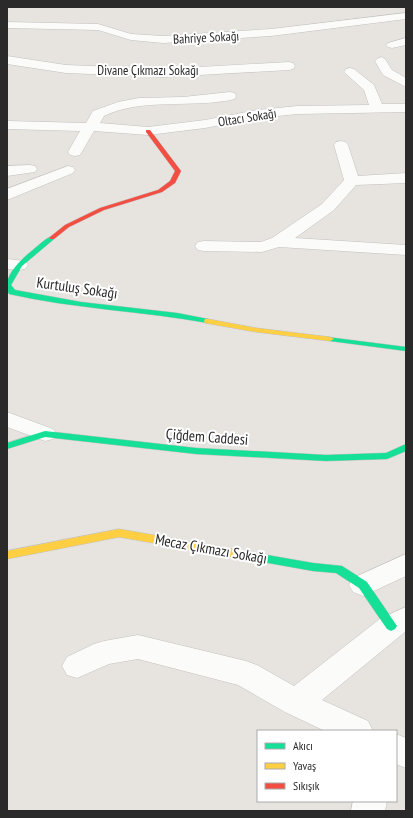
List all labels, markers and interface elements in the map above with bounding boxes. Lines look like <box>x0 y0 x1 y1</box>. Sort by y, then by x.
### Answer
street label: Bahriye Sokağı <box>172 27 240 48</box>
street label: Divane Çıkmazı Sokağı <box>97 62 199 79</box>
street label: Oltacı Sokağı <box>217 104 278 131</box>
street label: Kurtuluş Sokağı <box>35 272 119 303</box>
street label: Çiğdem Caddesi <box>165 424 249 449</box>
street label: Mecaz Çıkmazı Sokağı <box>154 529 268 568</box>
legend <box>257 730 397 802</box>
text: Akıcı <box>293 738 313 753</box>
text: Yavaş <box>293 758 316 773</box>
text: Sıkışık <box>293 778 320 793</box>

